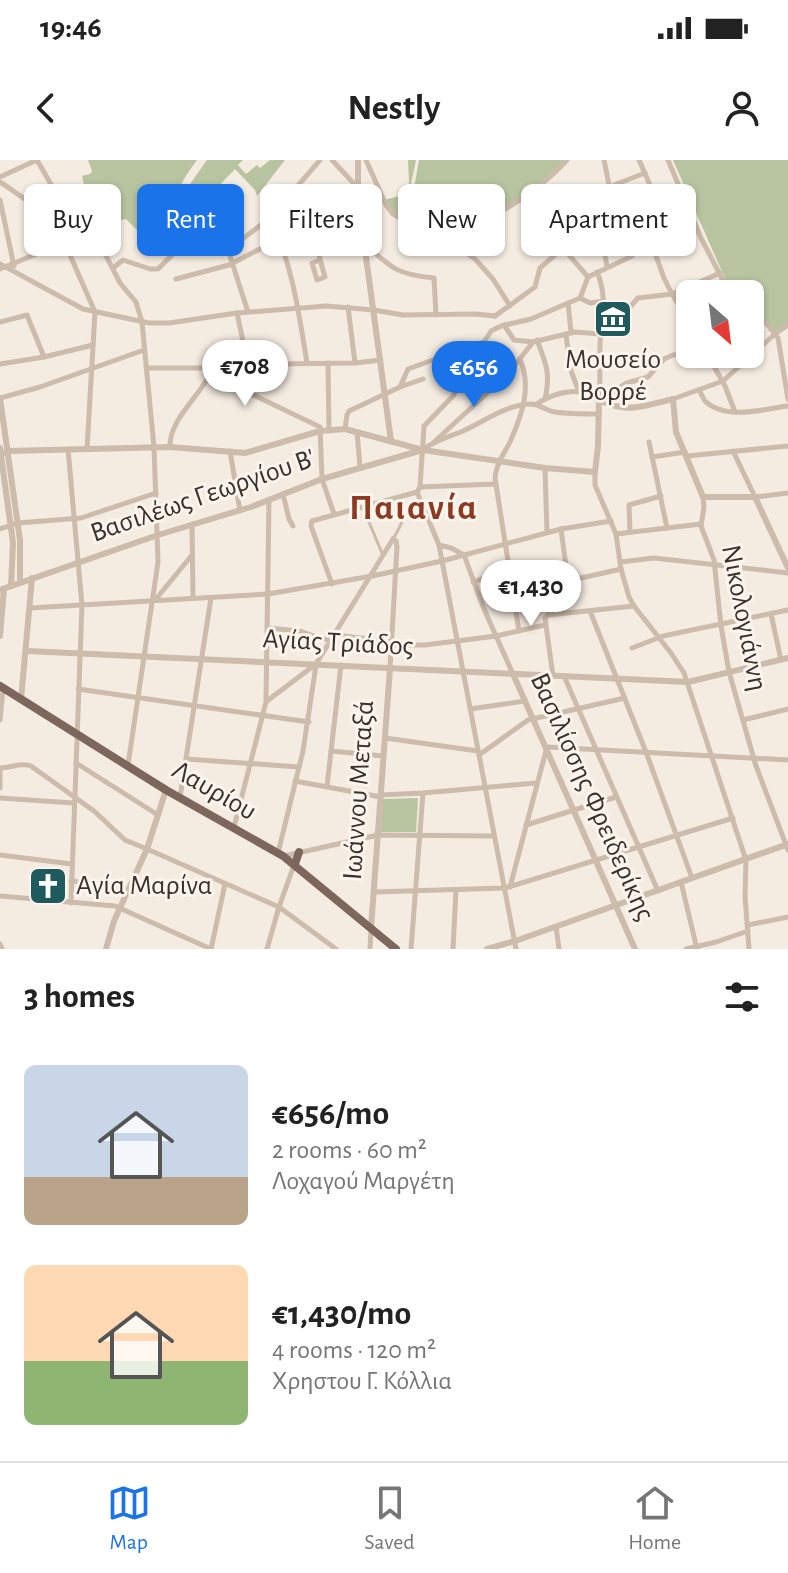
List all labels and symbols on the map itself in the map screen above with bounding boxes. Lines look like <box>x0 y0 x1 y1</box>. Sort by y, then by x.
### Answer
north arrow <box>676 280 764 368</box>
museum icon: Μουσείο Βορρέ <box>592 298 634 340</box>
pin: €708 <box>198 340 292 408</box>
pin: €656 <box>427 341 521 409</box>
place label: Μουσείο Βορρέ <box>565 346 661 406</box>
street label: Βασιλέως Γεωργίου Β' <box>87 444 319 548</box>
district label: Παιανία <box>349 490 479 526</box>
street label: Νικολογιάννη <box>716 543 772 693</box>
pin: €1,430 <box>466 560 596 628</box>
street label: Αγίας Τριάδος <box>262 625 414 661</box>
street label: Βασιλίσσης Φρειδερίκης <box>525 669 659 925</box>
street label: Ιωάννου Μεταξά <box>339 699 379 881</box>
street label: Λαυρίου <box>167 756 261 826</box>
church icon: Αγία Μαρίνα <box>27 865 69 907</box>
place label: Αγία Μαρίνα <box>76 872 212 900</box>

